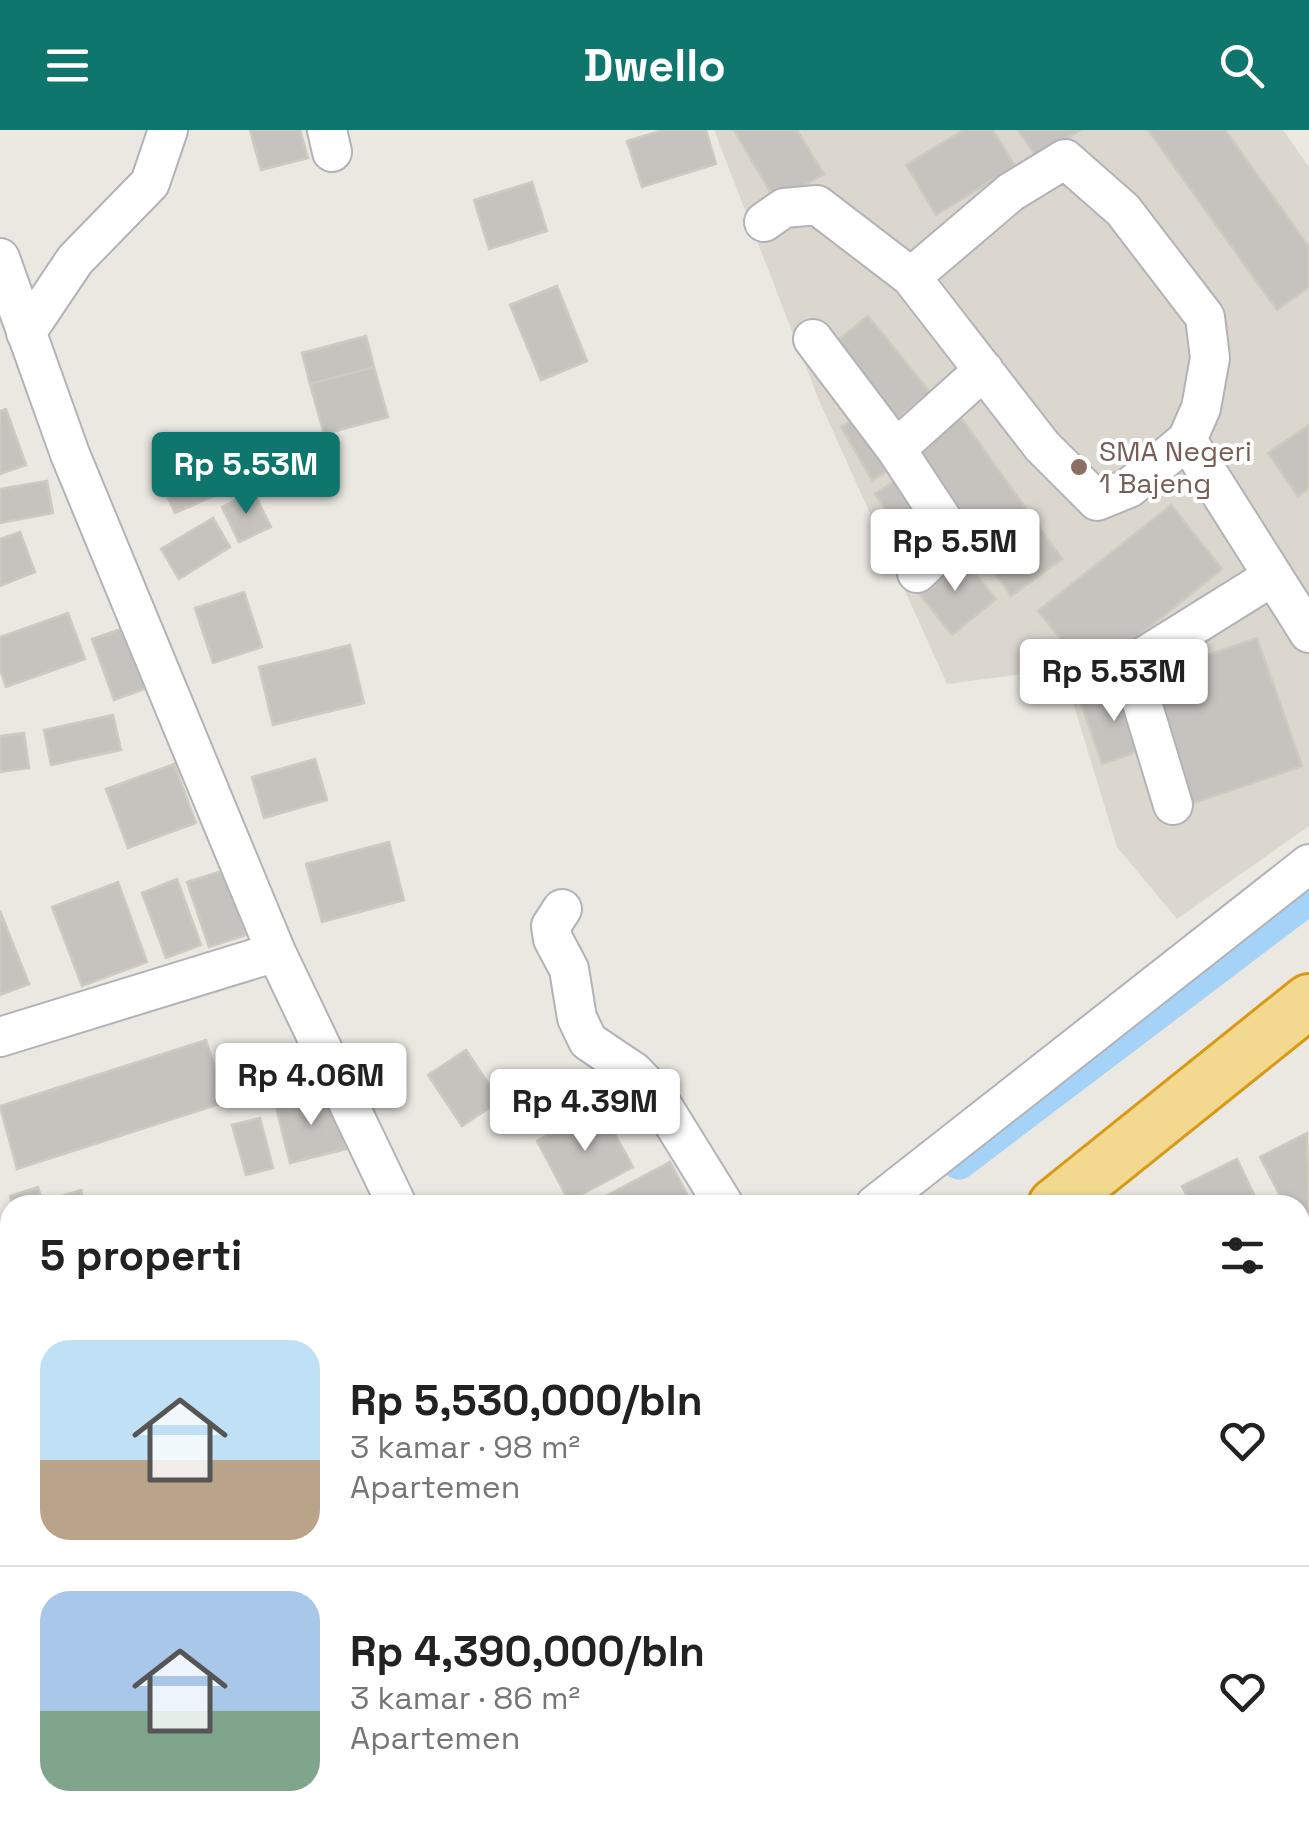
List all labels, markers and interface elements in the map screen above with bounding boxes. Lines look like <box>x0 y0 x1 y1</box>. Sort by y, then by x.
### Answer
text: Dwello <box>583 37 726 94</box>
icon: menu <box>40 38 95 93</box>
icon: search <box>1214 38 1269 93</box>
pin: Rp 5.53M <box>143 432 349 517</box>
place label: SMA Negeri 1 Bajeng <box>1099 433 1252 501</box>
text: Rp 5.53M <box>174 444 318 484</box>
marker: SMA Negeri 1 Bajeng <box>1068 456 1090 478</box>
pin: Rp 5.5M <box>863 509 1047 594</box>
text: Rp 5.5M <box>893 521 1017 561</box>
pin: Rp 5.53M <box>1011 639 1217 724</box>
text: Rp 5.53M <box>1042 651 1186 691</box>
pin: Rp 4.06M <box>208 1043 414 1128</box>
text: Rp 4.06M <box>237 1055 385 1095</box>
pin: Rp 4.39M <box>482 1069 688 1154</box>
text: Rp 4.39M <box>512 1081 658 1121</box>
icon: filters <box>1215 1228 1270 1283</box>
text: 5 properti <box>40 1229 242 1282</box>
text: Rp 5,530,000/bln <box>350 1374 703 1427</box>
icon: home <box>120 1380 240 1500</box>
icon: heart <box>1215 1413 1270 1468</box>
text: 3 kamar · 98 m² <box>350 1427 580 1467</box>
text: Apartemen <box>350 1467 520 1507</box>
text: Rp 4,390,000/bln <box>350 1625 705 1678</box>
icon: home <box>120 1631 240 1751</box>
icon: heart <box>1215 1664 1270 1719</box>
text: 3 kamar · 86 m² <box>350 1678 580 1718</box>
text: Apartemen <box>350 1718 520 1758</box>

